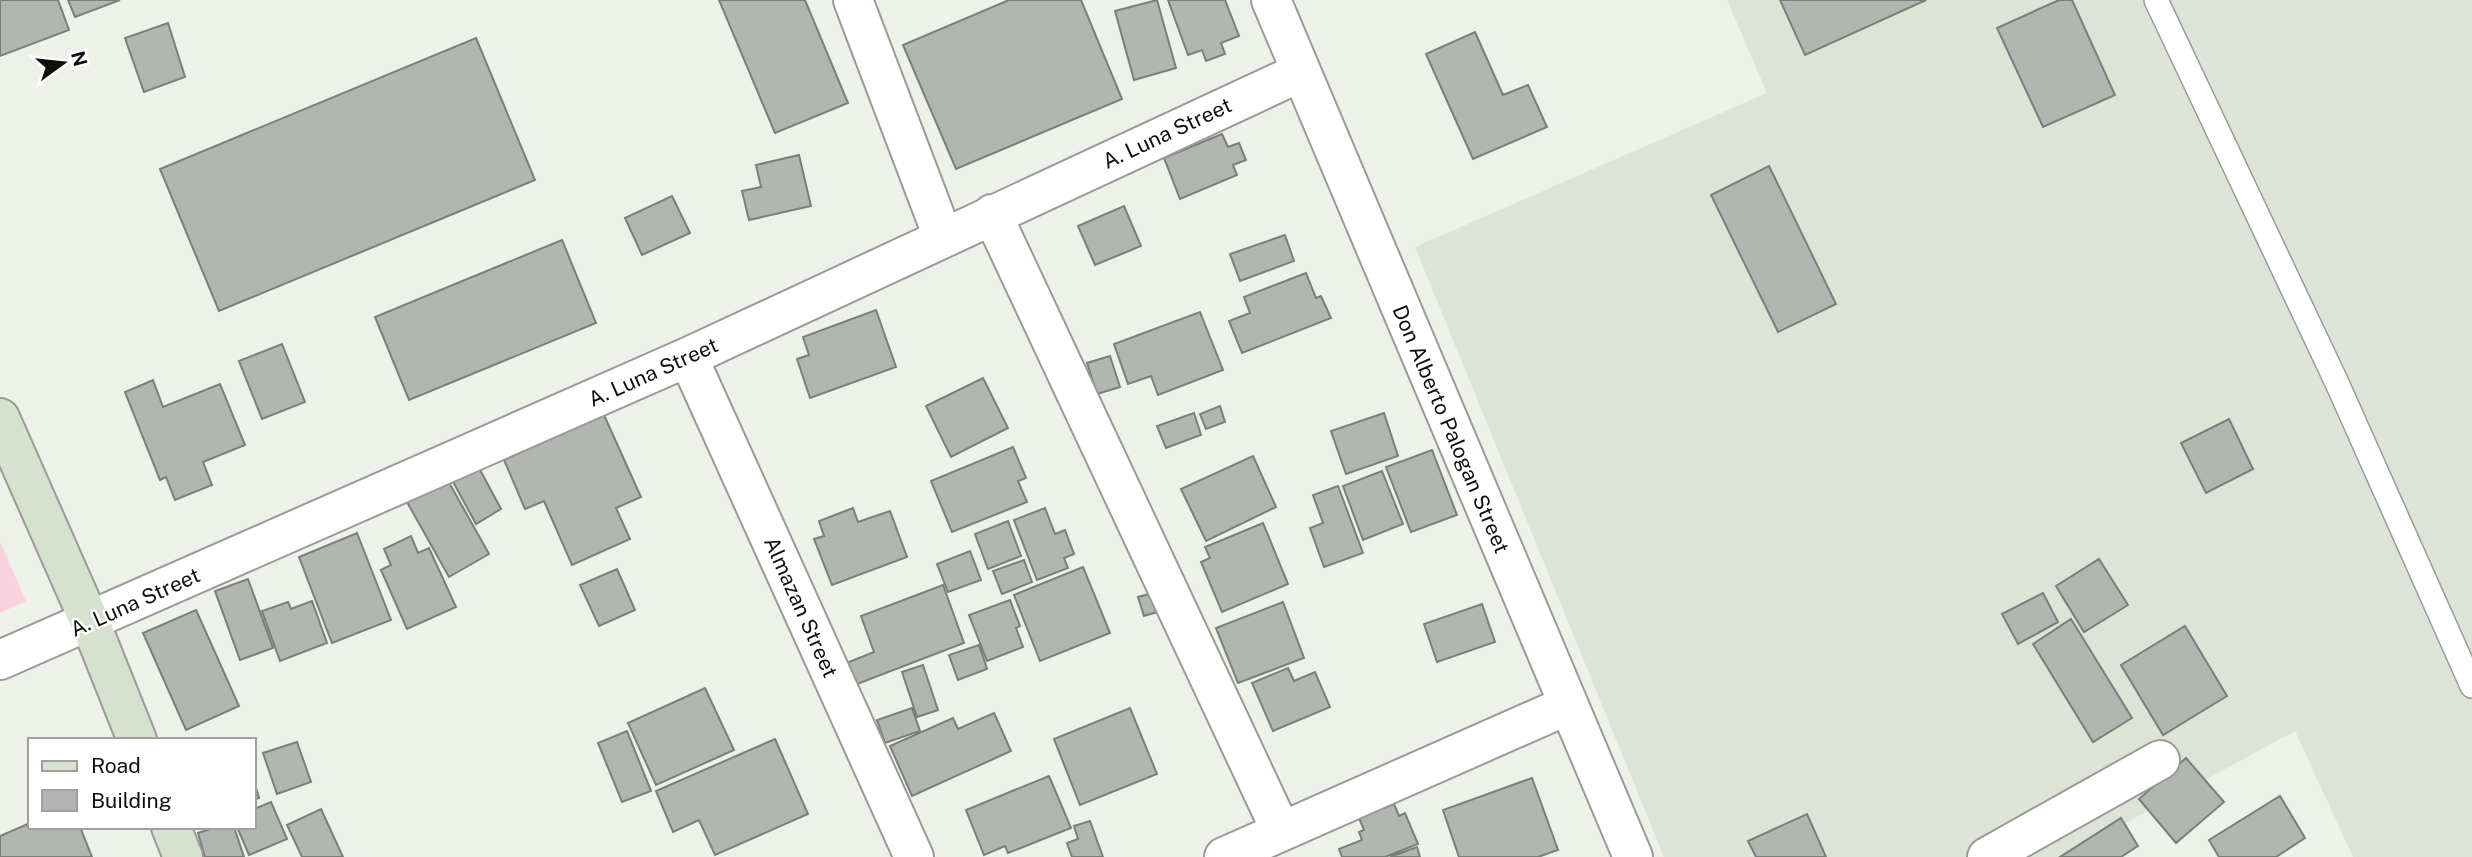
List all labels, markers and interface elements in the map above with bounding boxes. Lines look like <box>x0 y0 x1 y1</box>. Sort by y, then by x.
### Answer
north arrow <box>28 28 98 98</box>
text: N <box>67 49 92 69</box>
street label: A. Luna Street <box>1099 92 1235 174</box>
street label: Don Alberto Palogan Street <box>1387 301 1515 557</box>
street label: A. Luna Street <box>584 332 722 412</box>
street label: Almazan Street <box>759 533 843 681</box>
street label: A. Luna Street <box>66 562 204 642</box>
legend <box>28 738 256 829</box>
text: Road <box>91 753 141 778</box>
text: Building <box>91 788 172 813</box>

